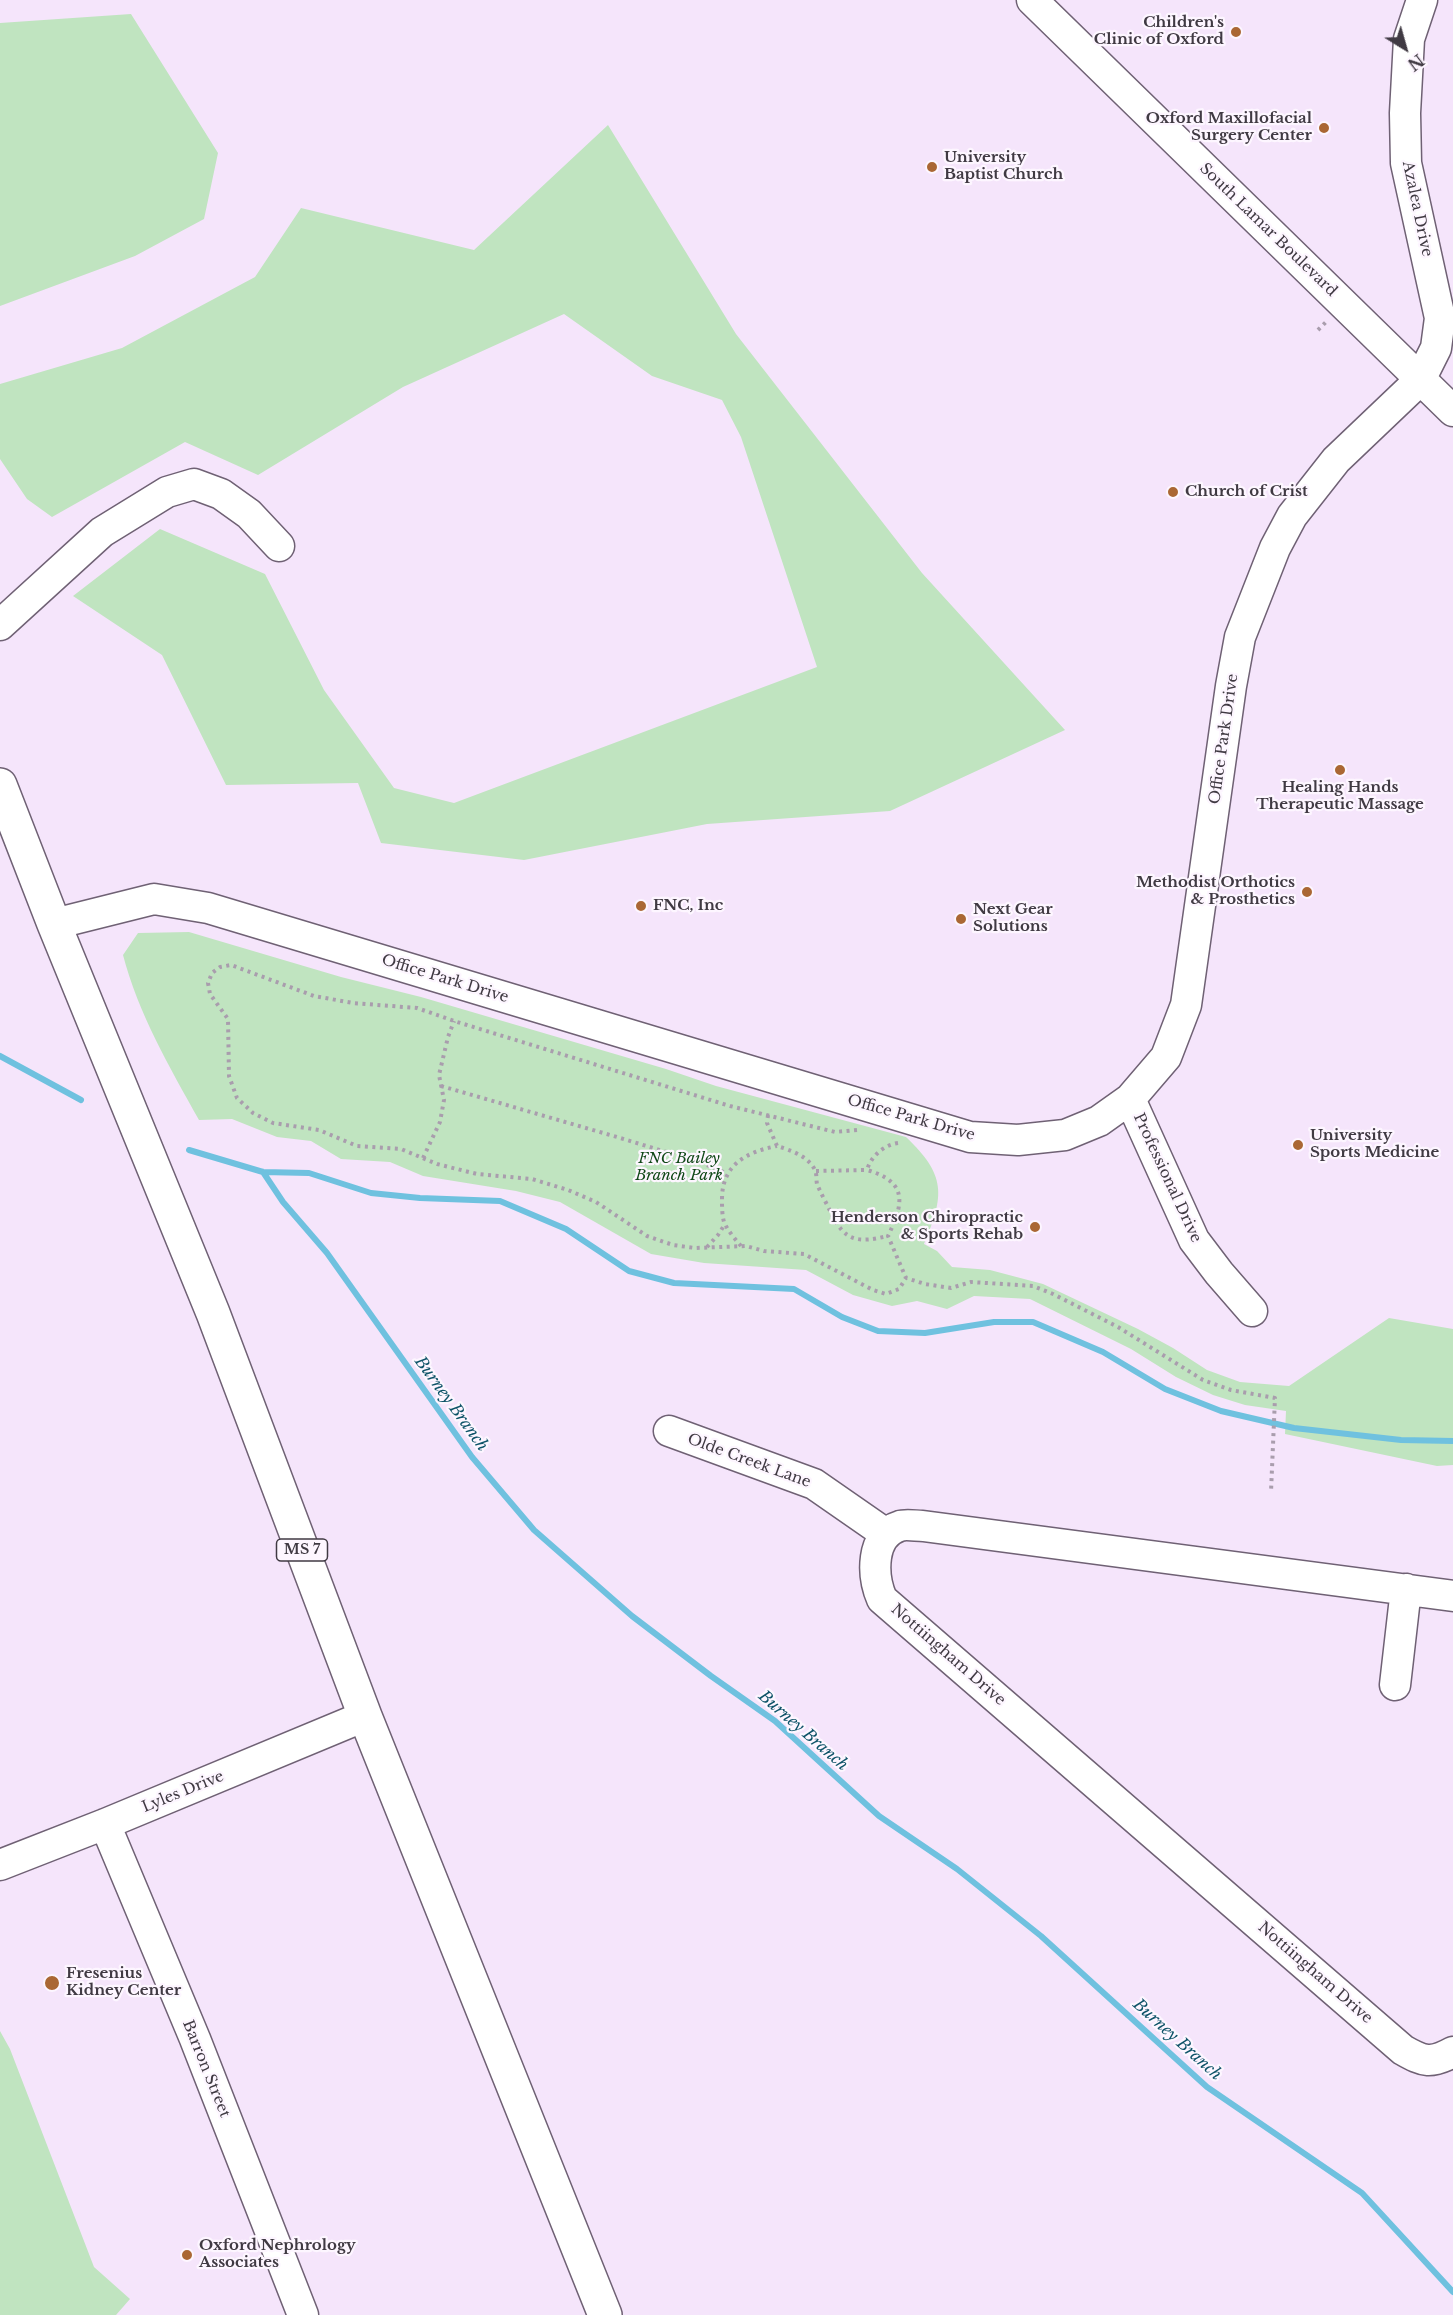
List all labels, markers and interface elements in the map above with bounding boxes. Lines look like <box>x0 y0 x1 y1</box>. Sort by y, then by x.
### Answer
place label: Children's Clinic of Oxford <box>1094 14 1224 49</box>
north arrow <box>1375 18 1435 78</box>
marker: Children's Clinic of Oxford <box>1229 25 1243 39</box>
text: N <box>1404 50 1428 75</box>
place label: Oxford Maxillofacial Surgery Center <box>1146 110 1312 145</box>
marker: Oxford Maxillofacial Surgery Center <box>1317 121 1331 135</box>
place label: University Baptist Church <box>944 149 1063 184</box>
marker: University Baptist Church <box>925 160 939 174</box>
street label: South Lamar Boulevard <box>1196 160 1340 300</box>
street label: Azalea Drive <box>1398 160 1436 258</box>
place label: Church of Crist <box>1185 483 1308 501</box>
marker: Church of Crist <box>1166 485 1180 499</box>
street label: Office Park Drive <box>1206 673 1242 805</box>
marker: Healing Hands Therapeutic Massage <box>1333 763 1347 777</box>
place label: Healing Hands Therapeutic Massage <box>1256 779 1424 814</box>
place label: Methodist Orthotics & Prosthetics <box>1136 874 1295 909</box>
marker: Methodist Orthotics & Prosthetics <box>1300 885 1314 899</box>
place label: FNC, Inc <box>653 897 723 915</box>
marker: FNC, Inc <box>634 899 648 913</box>
place label: Next Gear Solutions <box>973 901 1053 936</box>
marker: Next Gear Solutions <box>954 912 968 926</box>
street label: Office Park Drive <box>379 951 511 1007</box>
street label: Office Park Drive <box>845 1091 977 1145</box>
street label: Professional Drive <box>1129 1110 1205 1246</box>
place label: University Sports Medicine <box>1310 1127 1439 1162</box>
marker: University Sports Medicine <box>1291 1138 1305 1152</box>
park label: FNC Bailey Branch Park <box>635 1150 723 1185</box>
place label: Henderson Chiropractic & Sports Rehab <box>831 1209 1023 1244</box>
marker: Henderson Chiropractic & Sports Rehab <box>1028 1220 1042 1234</box>
water label: Burney Branch <box>410 1353 492 1455</box>
street label: Olde Creek Lane <box>685 1430 813 1492</box>
road number: MS 7 <box>276 1539 328 1561</box>
street label: Nottiingham Drive <box>887 1600 1009 1710</box>
water label: Burney Branch <box>754 1687 852 1775</box>
street label: Lyles Drive <box>139 1767 227 1817</box>
street label: Nottiingham Drive <box>1254 1918 1376 2028</box>
place label: Fresenius Kidney Center <box>66 1965 181 2000</box>
marker: Fresenius Kidney Center <box>43 1974 61 1992</box>
water label: Burney Branch <box>1129 1995 1225 2085</box>
street label: Barron Street <box>178 2018 234 2120</box>
place label: Oxford Nephrology Associates <box>199 2237 356 2272</box>
marker: Oxford Nephrology Associates <box>180 2248 194 2262</box>

